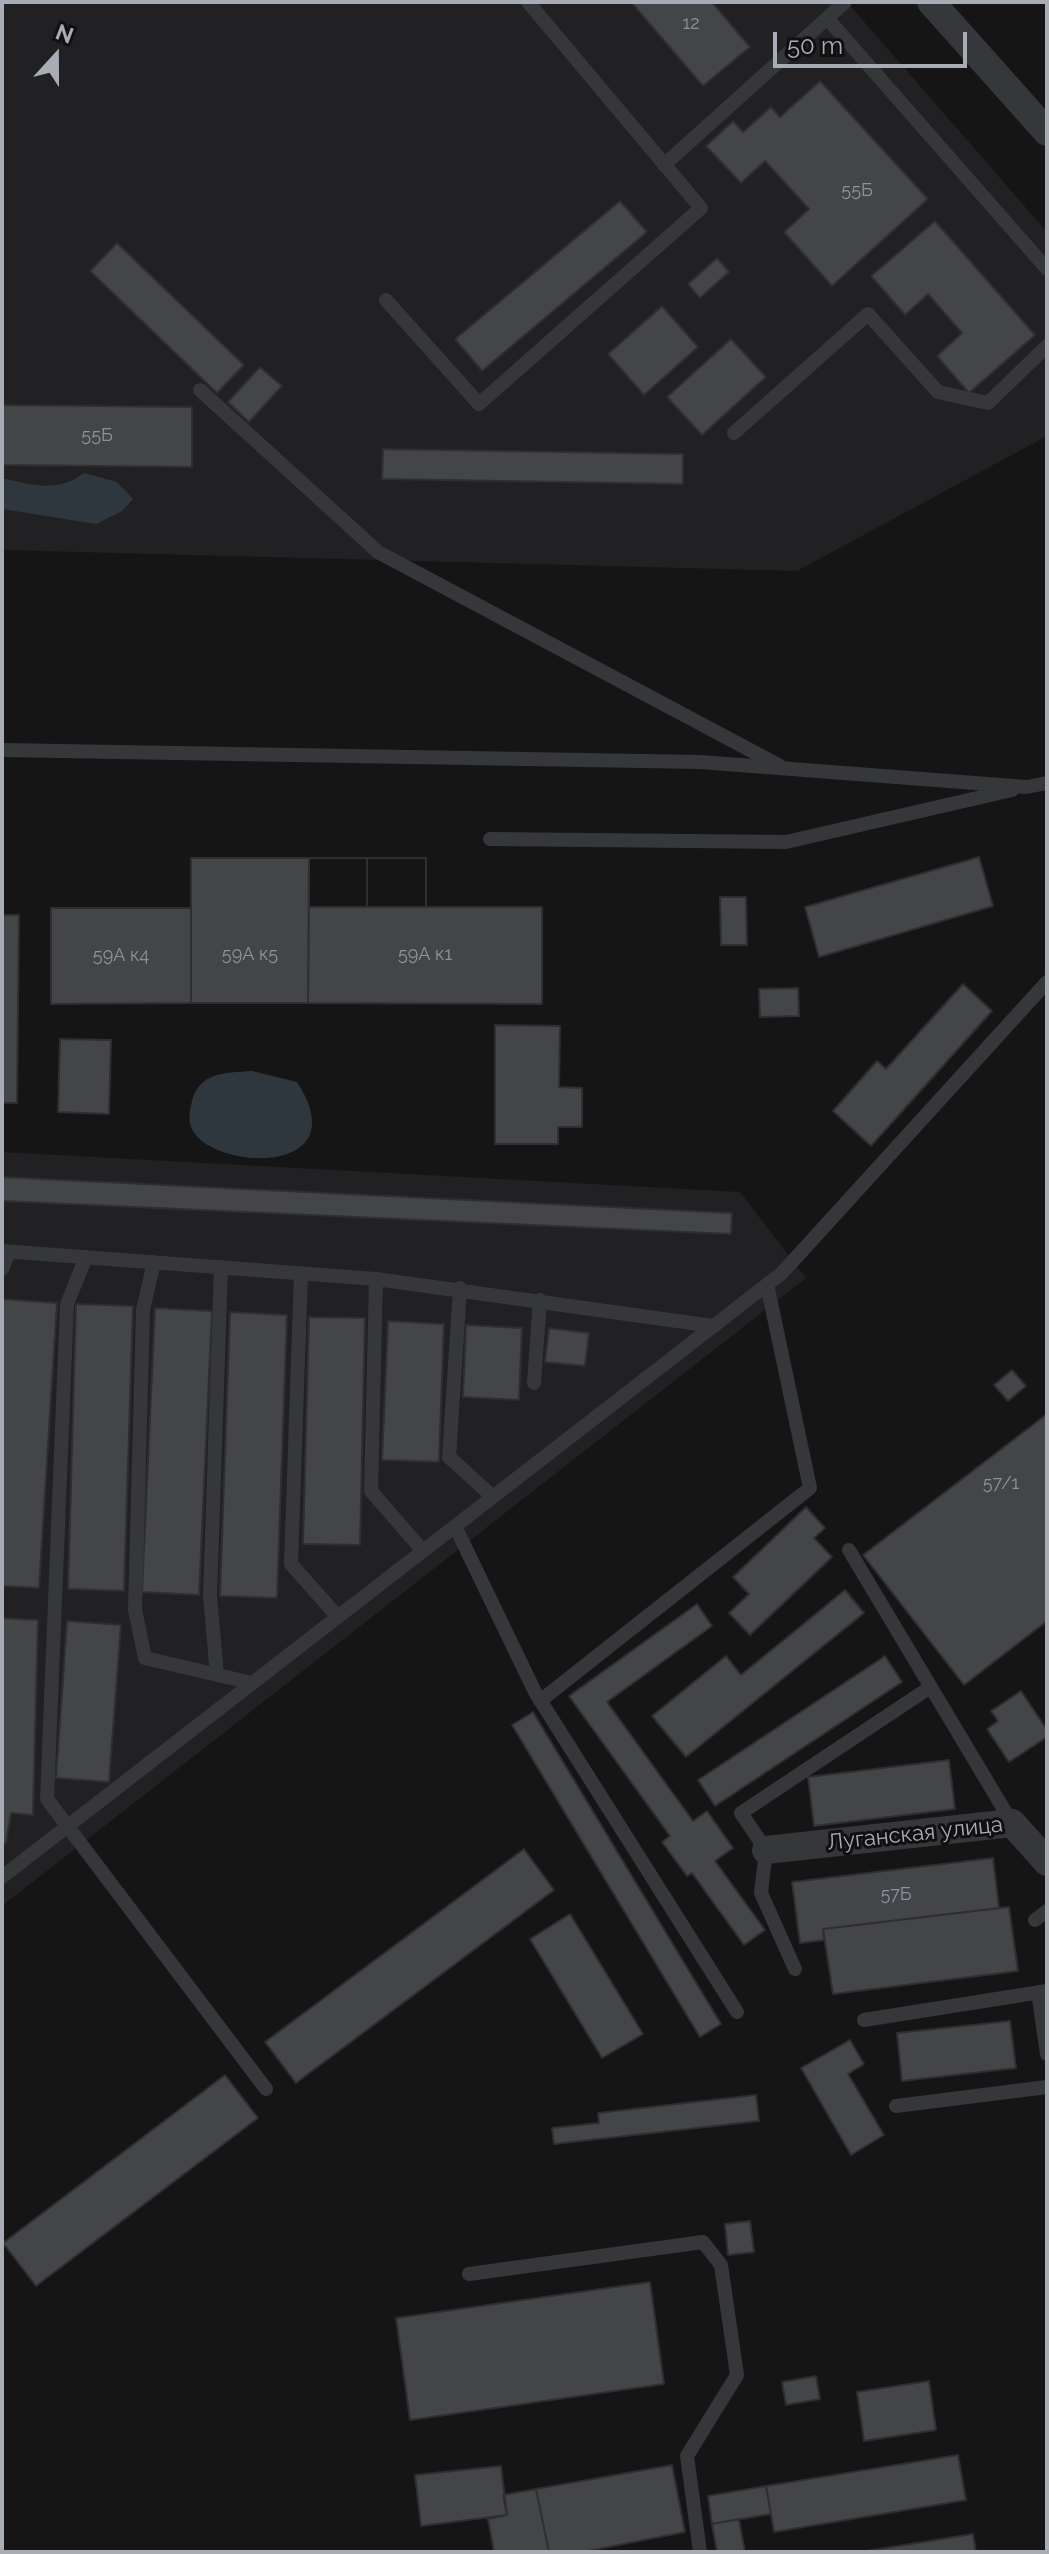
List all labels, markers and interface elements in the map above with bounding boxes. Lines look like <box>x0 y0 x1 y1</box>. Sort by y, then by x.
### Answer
house number: 12 <box>682 13 700 35</box>
north arrow <box>16 16 96 96</box>
scale bar <box>777 16 971 66</box>
text: N <box>52 18 77 49</box>
text: 50 m <box>787 31 843 60</box>
house number: 55Б <box>841 180 873 202</box>
house number: 55Б <box>81 425 113 447</box>
house number: 59А к5 <box>222 944 278 966</box>
house number: 59А к1 <box>398 944 452 966</box>
house number: 59А к4 <box>93 945 149 967</box>
house number: 57/1 <box>983 1473 1019 1495</box>
street label: Луганская улица <box>826 1812 1004 1856</box>
house number: 57Б <box>880 1884 912 1906</box>

